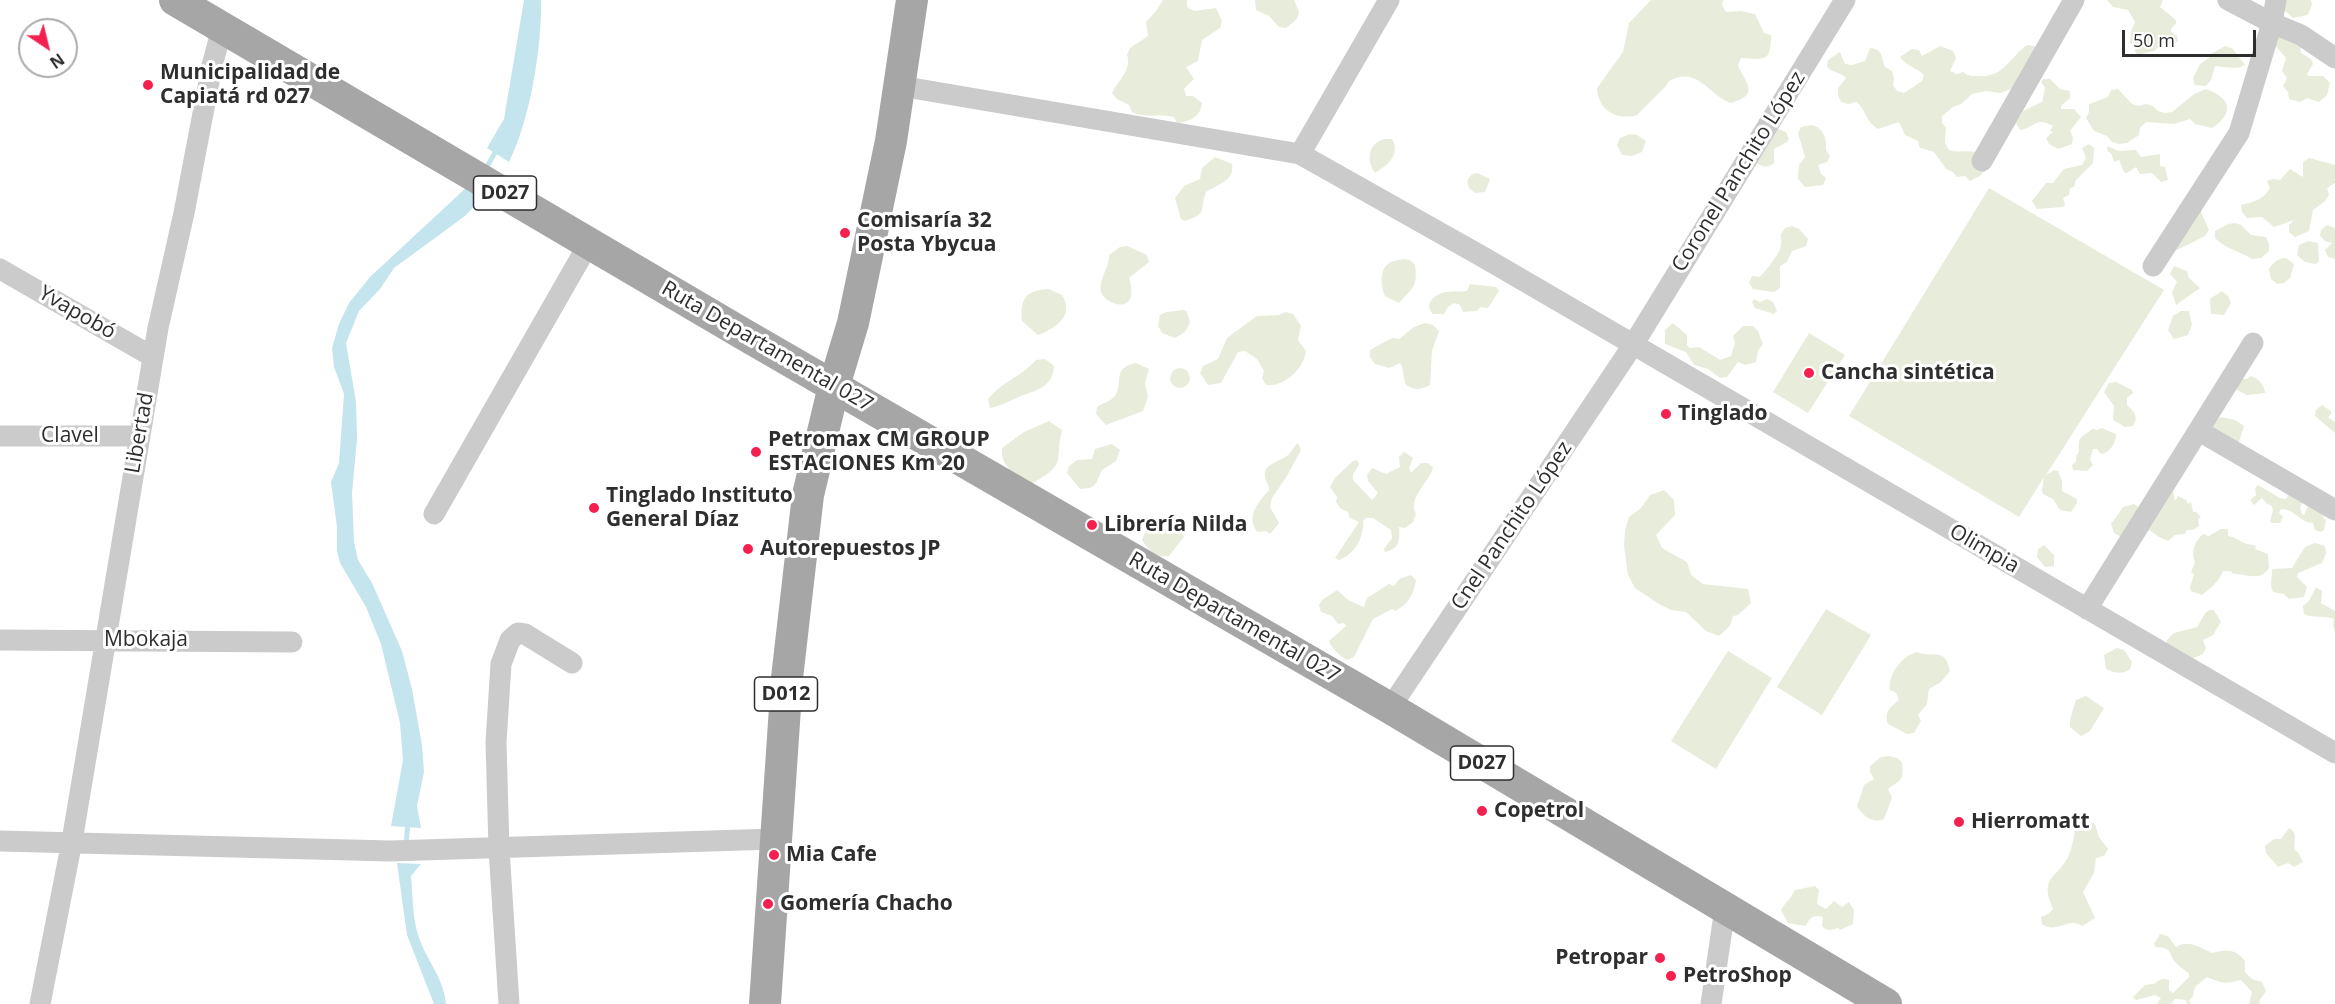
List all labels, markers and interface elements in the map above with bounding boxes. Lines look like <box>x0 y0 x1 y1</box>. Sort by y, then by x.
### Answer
north arrow <box>18 18 78 78</box>
scale bar <box>2125 18 2258 56</box>
text: 50 m <box>2133 28 2175 52</box>
text: N <box>46 48 69 74</box>
place label: Municipalidad de Capiatá rd 027 <box>160 60 340 110</box>
street label: Coronel Panchito López <box>1667 67 1811 277</box>
marker: Municipalidad de Capiatá rd 027 <box>141 78 155 92</box>
road number: D027 <box>474 176 536 210</box>
place label: Comisaría 32 Posta Ybycua <box>857 208 997 258</box>
marker: Comisaría 32 Posta Ybycua <box>838 226 852 240</box>
street label: Ruta Departamental 027 <box>657 276 877 418</box>
street label: Yvapobó <box>34 281 120 345</box>
place label: Cancha sintética <box>1821 360 1995 386</box>
marker: Cancha sintética <box>1802 366 1816 380</box>
street label: Libertad <box>121 391 159 475</box>
place label: Tinglado <box>1678 401 1768 427</box>
marker: Tinglado <box>1659 407 1673 421</box>
street label: Clavel <box>41 423 99 449</box>
place label: Petromax CM GROUP ESTACIONES Km 20 <box>768 427 990 477</box>
street label: Cnel Panchito López <box>1446 437 1578 615</box>
marker: Petromax CM GROUP ESTACIONES Km 20 <box>749 445 763 459</box>
place label: Tinglado Instituto General Díaz <box>606 483 793 533</box>
marker: Tinglado Instituto General Díaz <box>587 501 601 515</box>
place label: Librería Nilda <box>1104 512 1247 538</box>
marker: Librería Nilda <box>1085 518 1099 532</box>
street label: Olimpia <box>1945 519 2023 579</box>
place label: Autorepuestos JP <box>760 536 940 562</box>
marker: Autorepuestos JP <box>741 542 755 556</box>
street label: Ruta Departamental 027 <box>1124 547 1344 689</box>
street label: Mbokaja <box>104 627 188 653</box>
road number: D012 <box>754 677 818 711</box>
road number: D027 <box>1450 746 1514 780</box>
place label: Copetrol <box>1494 798 1584 824</box>
marker: Copetrol <box>1475 804 1489 818</box>
place label: Hierromatt <box>1971 809 2089 835</box>
marker: Hierromatt <box>1952 815 1966 829</box>
place label: Mia Cafe <box>786 842 877 868</box>
marker: Mia Cafe <box>767 848 781 862</box>
place label: Gomería Chacho <box>780 891 953 917</box>
marker: Gomería Chacho <box>761 897 775 911</box>
place label: Petropar <box>1555 945 1648 971</box>
marker: Petropar <box>1653 951 1667 965</box>
place label: PetroShop <box>1683 963 1792 989</box>
marker: PetroShop <box>1664 969 1678 983</box>

